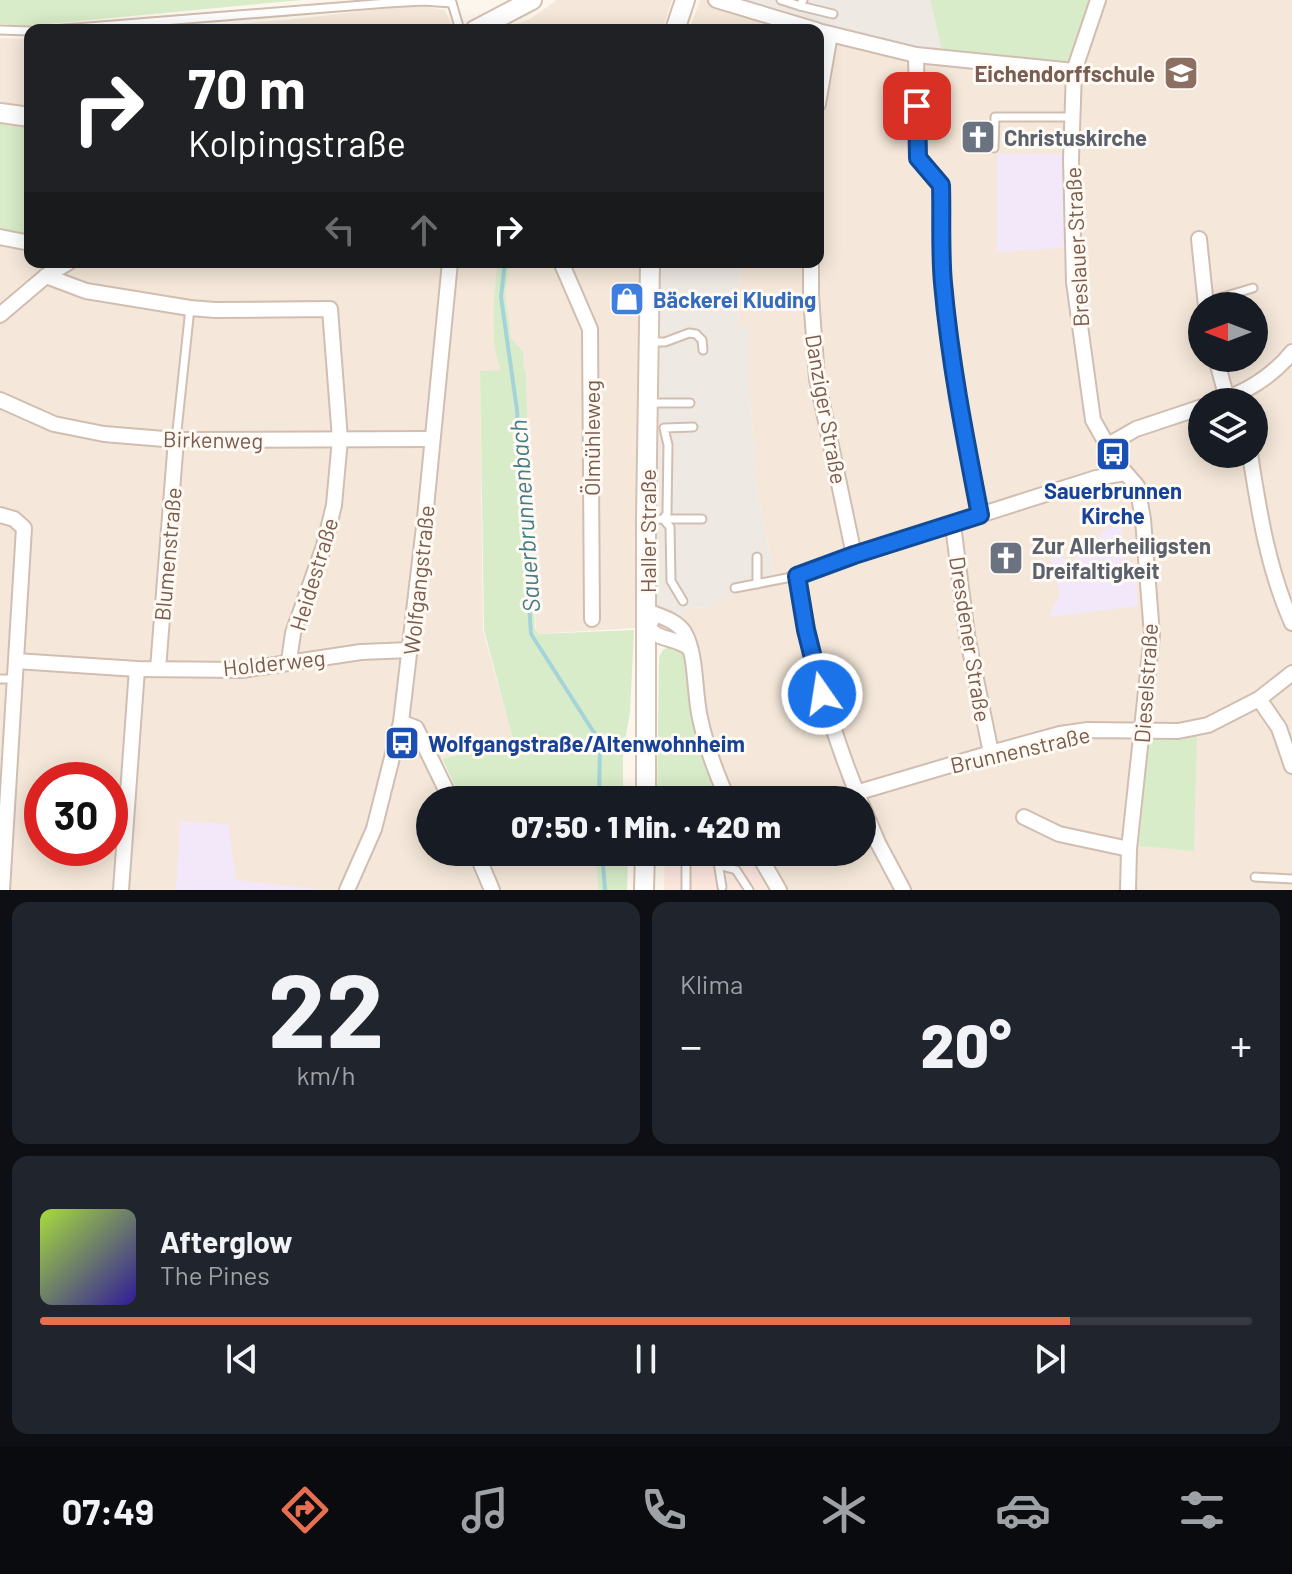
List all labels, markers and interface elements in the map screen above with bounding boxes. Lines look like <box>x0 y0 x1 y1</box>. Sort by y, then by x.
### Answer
text: 70 m <box>188 53 306 120</box>
school or university icon: Eichendorffschule <box>1162 54 1200 92</box>
icon: right <box>56 56 160 160</box>
place label: Eichendorffschule <box>975 60 1155 86</box>
pin <box>883 72 951 140</box>
icon: arrive <box>895 84 939 128</box>
church icon: Christuskirche <box>959 118 997 156</box>
text: Kolpingstraße <box>188 121 406 164</box>
place label: Christuskirche <box>1004 124 1147 150</box>
street label: Breslauer Straße <box>1059 166 1093 328</box>
icon: left <box>318 208 362 252</box>
icon: ahead <box>402 208 446 252</box>
icon: right <box>486 208 530 252</box>
shop icon: Bäckerei Kluding <box>608 280 646 318</box>
place label: Bäckerei Kluding <box>653 286 816 312</box>
north arrow <box>1188 292 1268 372</box>
map controls <box>1188 292 1268 468</box>
street label: Danziger Straße <box>801 332 853 486</box>
street label: Ölmühleweg <box>578 380 604 496</box>
button: layers <box>1188 388 1268 468</box>
water label: Sauerbrunnenbach <box>503 419 545 613</box>
street label: Birkenweg <box>163 425 263 453</box>
bus stop icon: Sauerbrunnen Kirche <box>1094 435 1132 473</box>
street label: Haller Straße <box>634 469 660 593</box>
place label: Sauerbrunnen Kirche <box>1044 477 1182 528</box>
street label: Blumenstraße <box>148 486 186 622</box>
street label: Wolfgangstraße <box>397 504 439 656</box>
street label: Heidestraße <box>283 514 343 634</box>
place label: Zur Allerheiligsten Dreifaltigkeit <box>1032 532 1211 583</box>
church icon: Zur Allerheiligsten Dreifaltigkeit <box>987 539 1025 577</box>
street label: Dresdener Straße <box>945 554 997 724</box>
street label: Dieselstraße <box>1128 622 1162 744</box>
street label: Holderweg <box>222 644 326 680</box>
position arrow <box>780 652 864 736</box>
street label: Brunnenstraße <box>948 720 1092 778</box>
bus stop icon: Wolfgangstraße/Altenwohnheim <box>383 724 421 762</box>
place label: Wolfgangstraße/Altenwohnheim <box>428 730 745 756</box>
speed limit sign: 30 <box>24 762 128 866</box>
text: 07:50 · 1 Min. · 420 m <box>511 808 781 844</box>
text: 22 <box>268 944 384 1069</box>
text: Klima <box>680 968 743 999</box>
text: 20° <box>921 1008 1011 1080</box>
text: − <box>680 1018 702 1071</box>
text: + <box>1230 1018 1252 1071</box>
text: km/h <box>297 1059 355 1090</box>
text: Afterglow <box>160 1223 293 1259</box>
text: The Pines <box>160 1259 270 1290</box>
icon: previous <box>220 1337 264 1381</box>
icon: pause <box>624 1337 668 1381</box>
icon: next <box>1028 1337 1072 1381</box>
icon: directions <box>277 1482 333 1538</box>
icon: music <box>457 1482 513 1538</box>
icon: phone <box>636 1482 692 1538</box>
icon: climate <box>816 1482 872 1538</box>
icon: car <box>995 1482 1051 1538</box>
icon: filters <box>1174 1482 1230 1538</box>
text: 07:49 <box>62 1489 154 1532</box>

